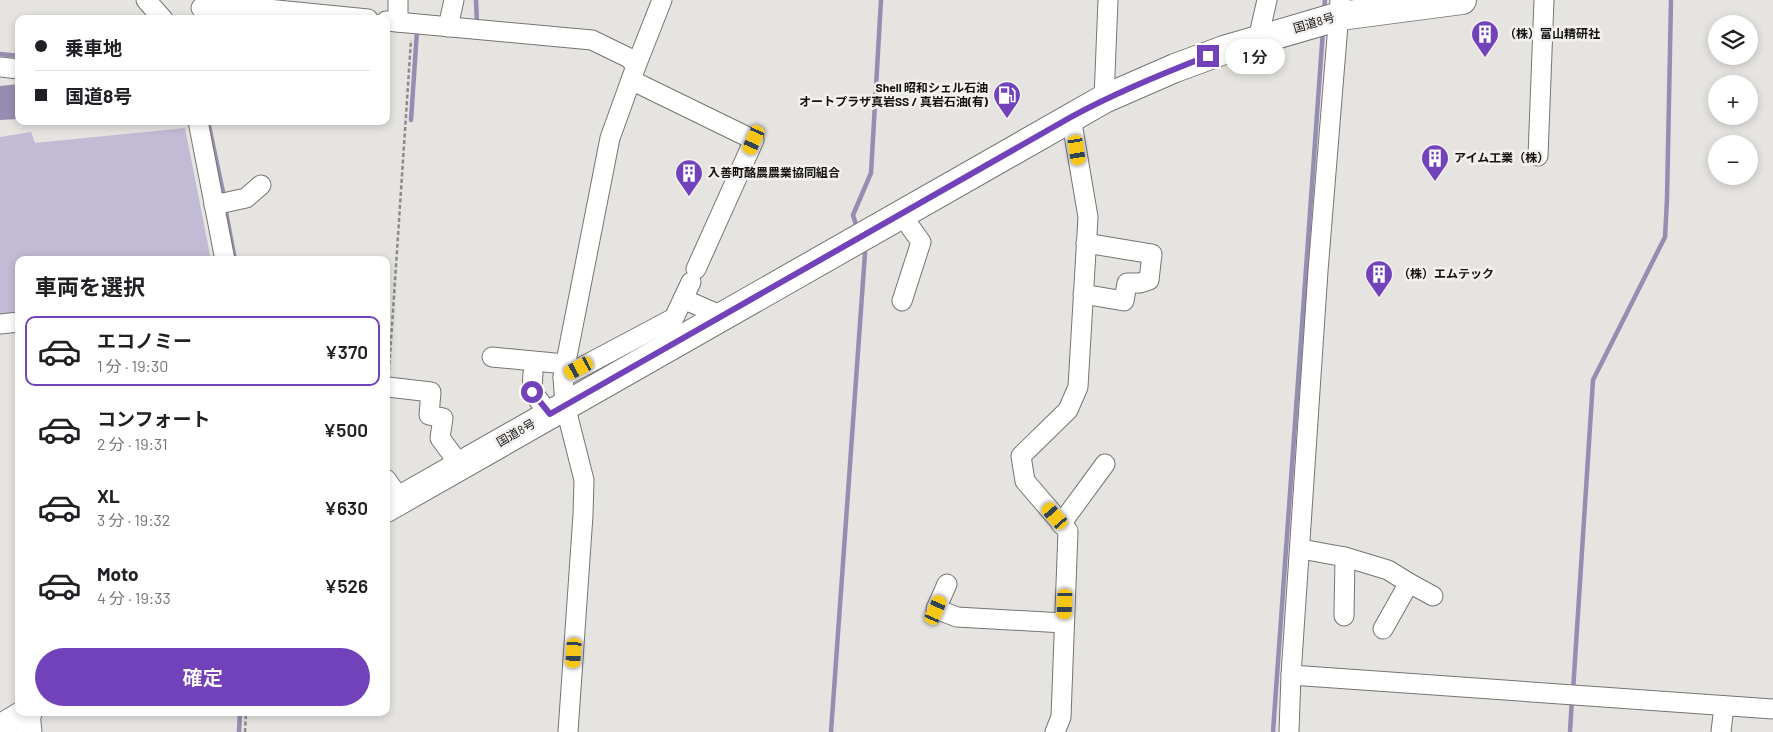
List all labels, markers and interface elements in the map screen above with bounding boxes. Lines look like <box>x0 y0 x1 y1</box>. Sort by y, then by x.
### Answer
street label: 国道8号 <box>1291 9 1336 35</box>
map controls <box>1708 15 1758 185</box>
button: layers <box>1708 15 1758 65</box>
building icon: （株）富山精研社 <box>1470 19 1500 58</box>
place label: （株）富山精研社 <box>1504 26 1600 40</box>
text: 乗車地 <box>65 36 122 59</box>
callout: 1 分 <box>1226 38 1286 74</box>
route end <box>1197 45 1219 67</box>
text: 1 分 <box>1243 47 1267 66</box>
button: + <box>1708 75 1758 125</box>
place label: Shell 昭和シェル石油 オートプラザ真岩SS / 真岩石油(有) <box>799 80 989 108</box>
fuel station icon: Shell 昭和シェル石油 オートプラザ真岩SS / 真岩石油(有) <box>992 80 1022 119</box>
text: 国道8号 <box>65 84 132 107</box>
car <box>741 123 766 157</box>
car <box>1067 134 1086 166</box>
button: − <box>1708 135 1758 185</box>
building icon: アイム工業（株） <box>1420 143 1450 182</box>
place label: アイム工業（株） <box>1454 150 1549 164</box>
building icon: 入善町酪農農業協同組合 <box>674 158 704 197</box>
place label: 入善町酪農農業協同組合 <box>708 165 840 179</box>
building icon: （株）エムテック <box>1364 259 1394 298</box>
place label: （株）エムテック <box>1398 266 1494 280</box>
text: 車両を選択 <box>35 273 145 299</box>
icon: car <box>37 329 82 374</box>
text: エコノミー <box>97 329 192 352</box>
text: ¥370 <box>325 340 368 363</box>
car <box>562 354 595 382</box>
text: 1 分 · 19:30 <box>97 356 168 375</box>
route start <box>521 381 543 403</box>
icon: car <box>37 407 82 452</box>
text: コンフォート <box>97 407 210 430</box>
street label: 国道8号 <box>494 416 537 449</box>
text: ¥500 <box>323 418 368 441</box>
text: 2 分 · 19:31 <box>97 434 168 453</box>
text: XL <box>97 484 120 507</box>
icon: car <box>37 485 82 530</box>
text: ¥630 <box>324 496 368 519</box>
car <box>1039 500 1070 532</box>
text: 3 分 · 19:32 <box>97 510 170 529</box>
text: Moto <box>97 562 139 585</box>
icon: car <box>37 563 82 608</box>
text: ¥526 <box>324 574 368 597</box>
text: 4 分 · 19:33 <box>97 588 171 607</box>
car <box>1056 589 1073 619</box>
car <box>923 593 948 627</box>
car <box>565 638 582 668</box>
button: 確定 <box>35 648 370 706</box>

